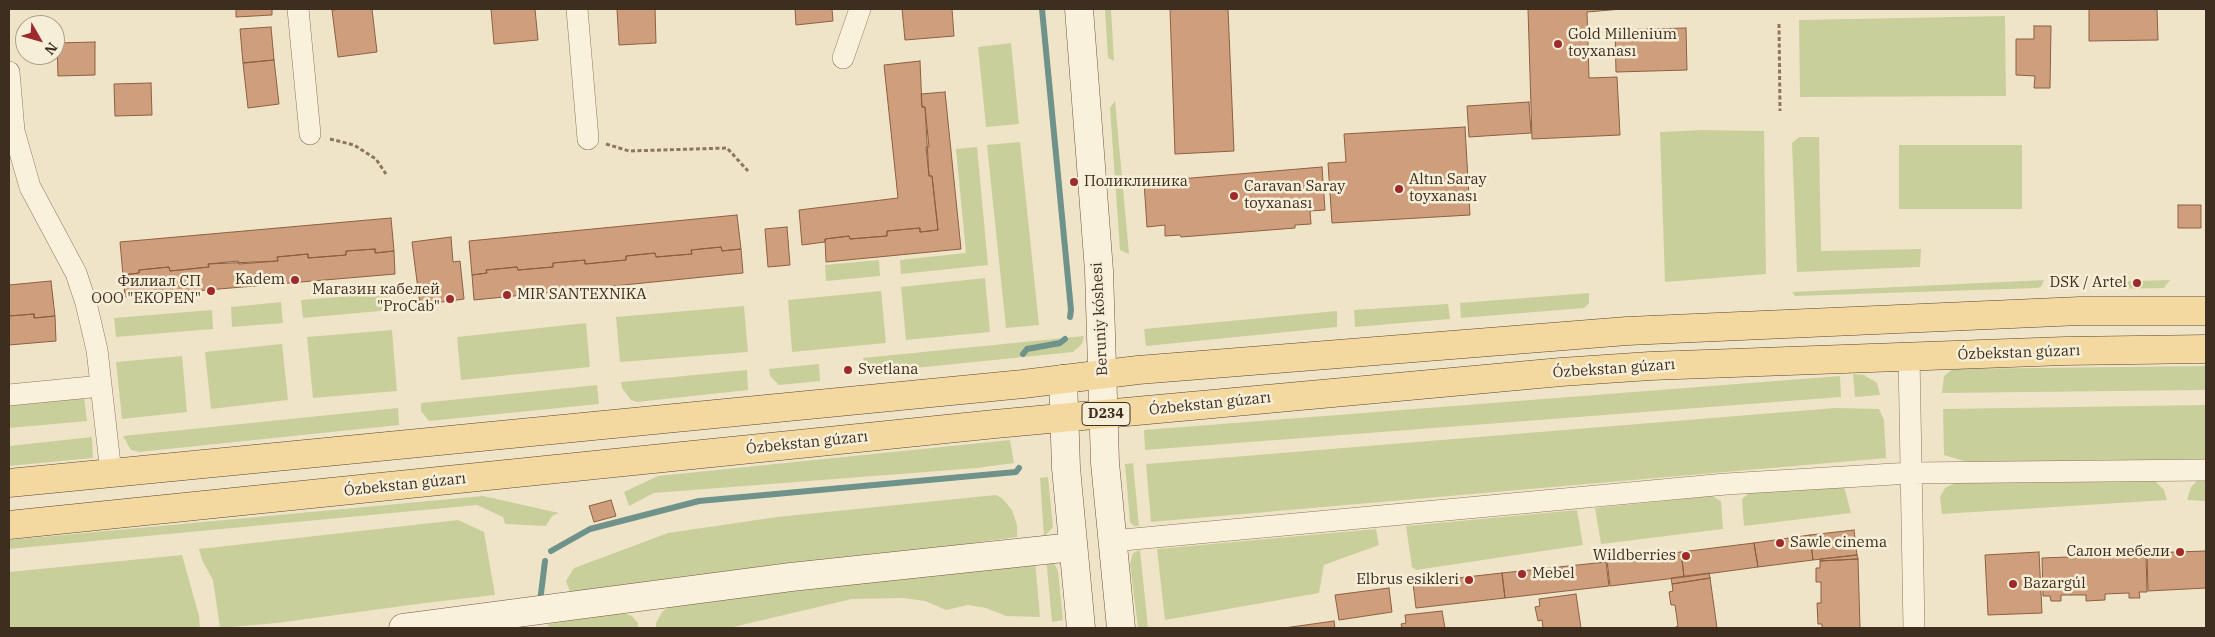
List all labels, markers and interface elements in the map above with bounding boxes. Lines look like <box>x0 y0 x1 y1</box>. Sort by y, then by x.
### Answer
north arrow <box>15 15 65 65</box>
place label: Gold Millenium toyxanası <box>1568 26 1677 61</box>
marker: Gold Millenium toyxanası <box>1552 38 1564 50</box>
text: N <box>41 39 62 59</box>
place label: Altın Saray toyxanası <box>1409 171 1486 206</box>
place label: Поликлиника <box>1084 173 1188 191</box>
marker: Поликлиника <box>1068 176 1080 188</box>
place label: Caravan Saray toyxanası <box>1244 178 1345 213</box>
marker: Altın Saray toyxanası <box>1393 183 1405 195</box>
marker: Caravan Saray toyxanası <box>1228 190 1240 202</box>
street label: Beruniy kóshesi <box>1088 262 1112 376</box>
place label: Kadem <box>235 271 285 289</box>
place label: Филиал СП OOO "EKOPEN" <box>91 273 201 308</box>
marker: Kadem <box>289 274 301 286</box>
place label: DSK / Artel <box>2050 274 2127 292</box>
marker: DSK / Artel <box>2131 277 2143 289</box>
place label: Магазин кабелей "ProCab" <box>312 281 440 316</box>
marker: Филиал СП OOO "EKOPEN" <box>205 285 217 297</box>
place label: MIR SANTEXNIKA <box>517 286 647 304</box>
marker: MIR SANTEXNIKA <box>501 289 513 301</box>
marker: Магазин кабелей "ProCab" <box>444 293 456 305</box>
street label: Ózbekstan gúzarı <box>1957 342 2081 364</box>
street label: Ózbekstan gúzarı <box>1552 356 1676 382</box>
place label: Svetlana <box>858 361 918 379</box>
marker: Svetlana <box>842 364 854 376</box>
street label: Ózbekstan gúzarı <box>1148 389 1272 419</box>
road number: D234 <box>1082 402 1130 426</box>
street label: Ózbekstan gúzarı <box>745 428 869 458</box>
street label: Ózbekstan gúzarı <box>343 470 467 500</box>
place label: Sawle cinema <box>1790 534 1887 552</box>
marker: Sawle cinema <box>1774 537 1786 549</box>
place label: Салон мебели <box>2067 543 2170 561</box>
marker: Салон мебели <box>2174 546 2186 558</box>
place label: Wildberries <box>1593 547 1676 565</box>
marker: Wildberries <box>1680 550 1692 562</box>
place label: Mebel <box>1532 565 1575 583</box>
marker: Mebel <box>1516 568 1528 580</box>
place label: Elbrus esikleri <box>1356 571 1459 589</box>
marker: Elbrus esikleri <box>1463 574 1475 586</box>
place label: Bazargúl <box>2023 575 2086 593</box>
marker: Bazargúl <box>2007 578 2019 590</box>

